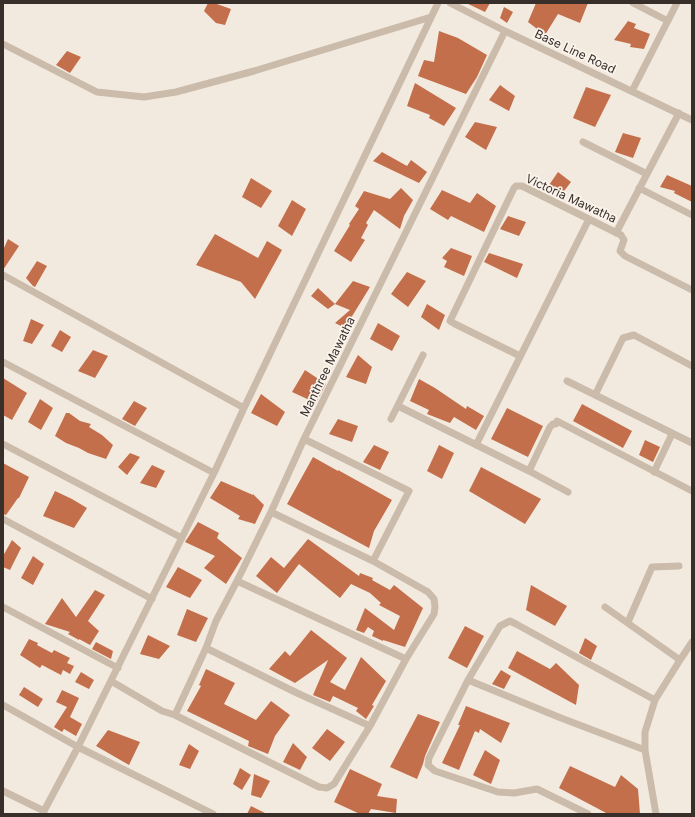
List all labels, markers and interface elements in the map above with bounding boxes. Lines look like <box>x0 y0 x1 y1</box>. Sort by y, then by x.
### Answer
street label: Base Line Road <box>532 27 618 77</box>
street label: Victoria Mawatha <box>523 172 619 226</box>
street label: Manthree Mawatha <box>298 315 358 419</box>

